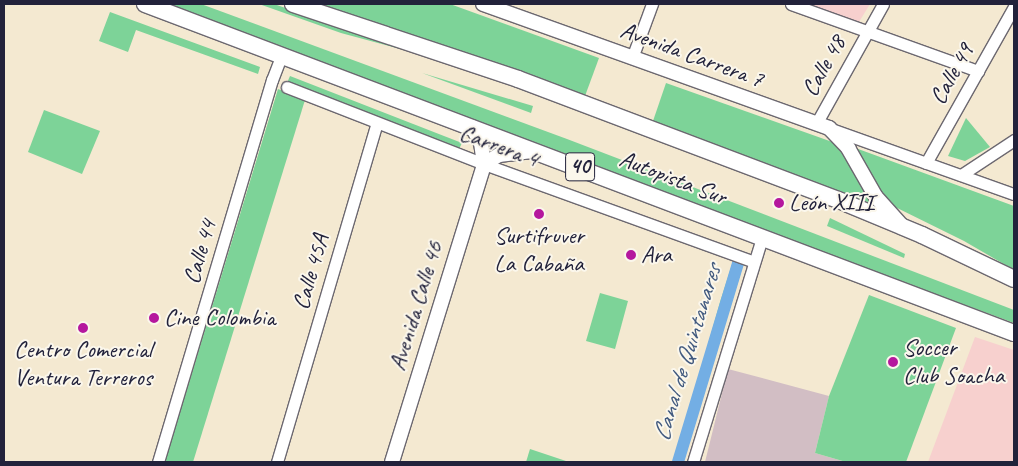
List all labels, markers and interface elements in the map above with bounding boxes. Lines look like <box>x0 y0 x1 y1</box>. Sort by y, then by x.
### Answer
street label: Avenida Carrera 7 <box>617 16 767 94</box>
street label: Calle 48 <box>796 31 852 101</box>
street label: Calle 49 <box>924 39 980 109</box>
street label: Carrera 4 <box>456 118 542 174</box>
street label: Autopista Sur <box>616 145 730 211</box>
road number: 40 <box>565 148 595 186</box>
place label: León XIII <box>789 189 874 217</box>
marker: León XIII <box>773 197 785 209</box>
marker: Surtifruver La Cabaña <box>533 208 545 220</box>
street label: Calle 44 <box>177 217 223 287</box>
place label: Surtifruver La Cabaña <box>494 222 584 278</box>
street label: Calle 45A <box>287 231 335 313</box>
street label: Avenida Calle 46 <box>383 238 449 374</box>
place label: Ara <box>641 241 672 269</box>
marker: Ara <box>625 249 637 261</box>
water label: Canal de Quintanares <box>646 261 728 445</box>
place label: Cine Colombia <box>164 304 277 332</box>
marker: Cine Colombia <box>148 312 160 324</box>
marker: Centro Comercial Ventura Terreros <box>77 322 89 334</box>
place label: Soccer Club Soacha <box>903 334 1002 390</box>
place label: Centro Comercial Ventura Terreros <box>14 336 152 392</box>
marker: Soccer Club Soacha <box>887 356 899 368</box>

